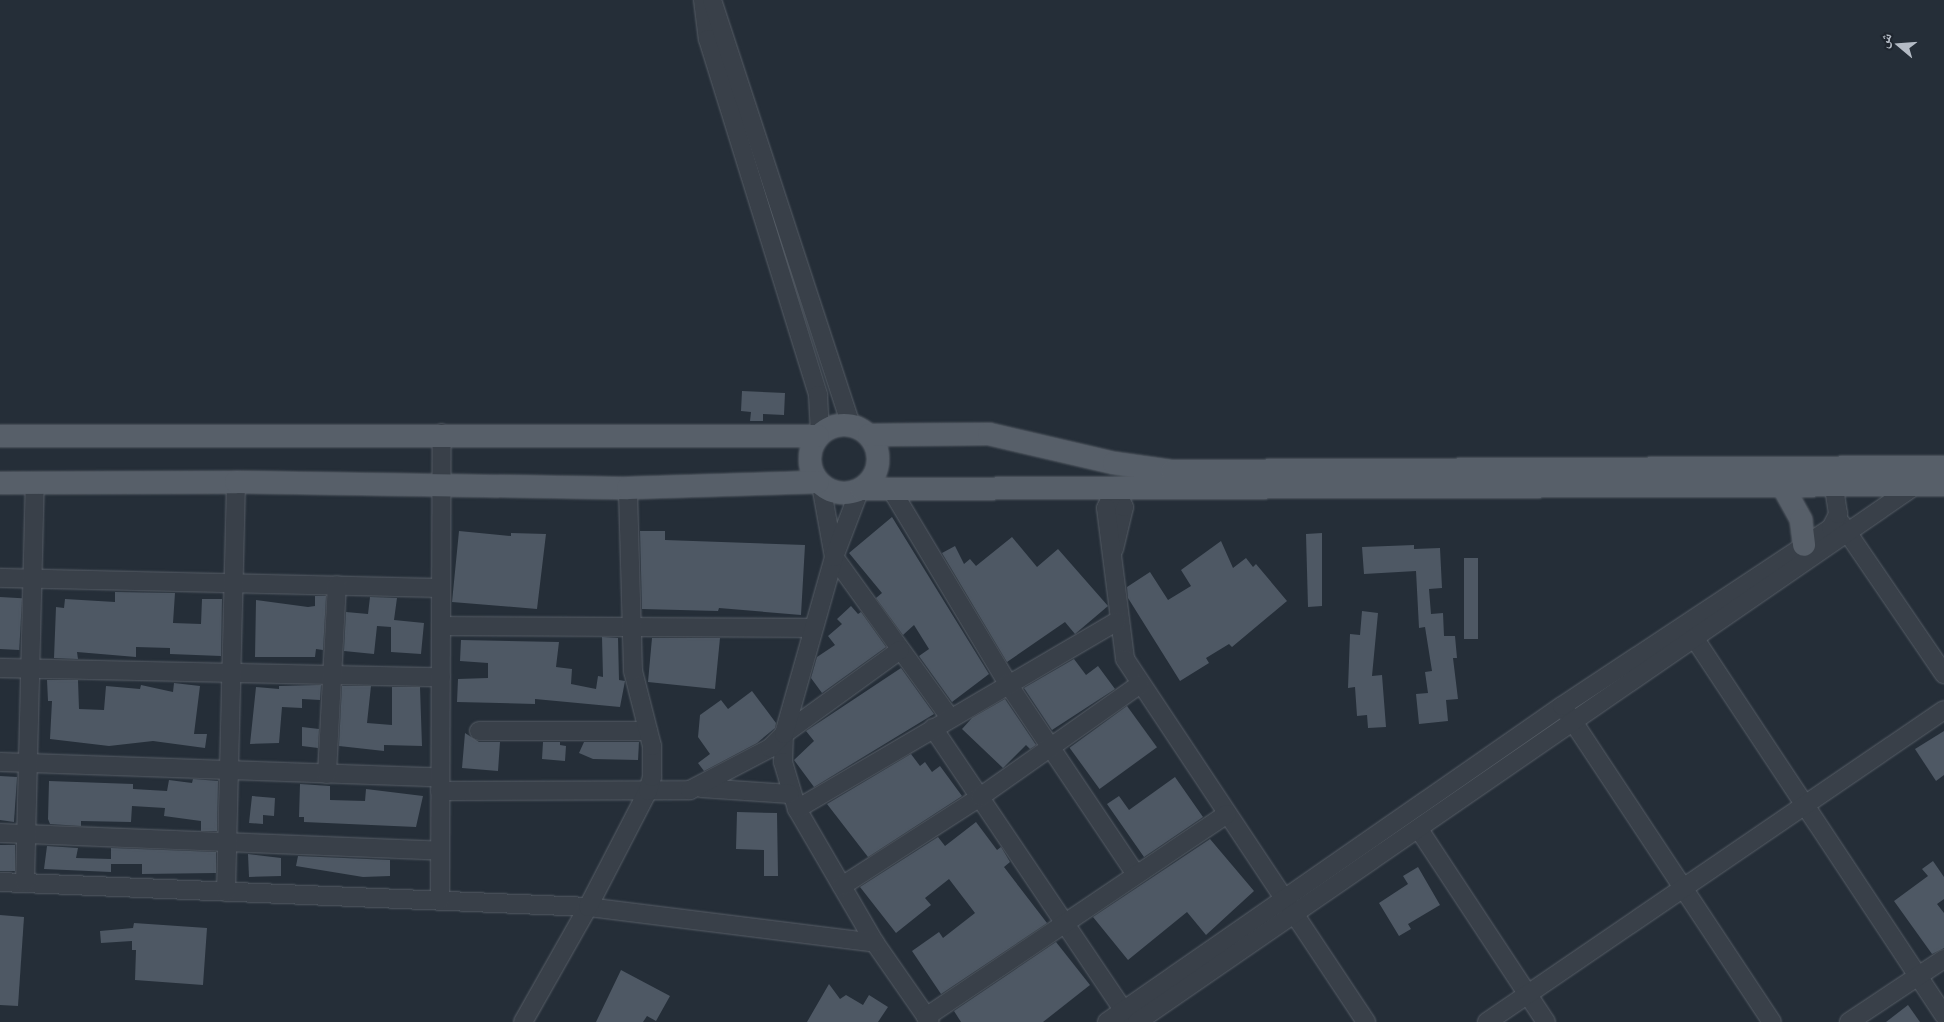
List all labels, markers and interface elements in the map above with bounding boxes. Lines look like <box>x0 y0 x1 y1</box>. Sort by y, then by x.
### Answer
north arrow <box>1874 20 1924 70</box>
text: ش <box>1874 31 1896 50</box>

